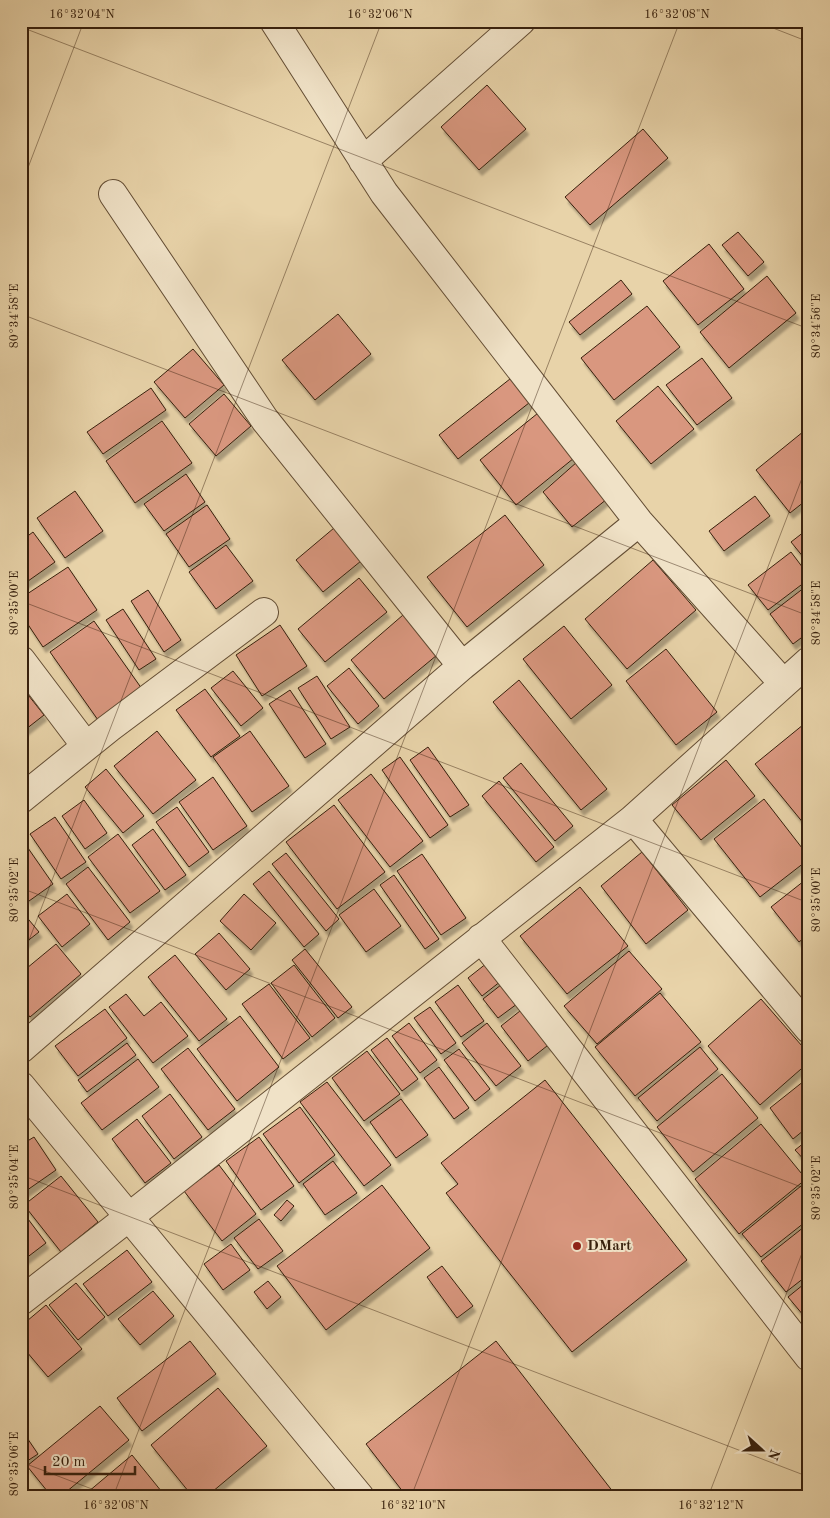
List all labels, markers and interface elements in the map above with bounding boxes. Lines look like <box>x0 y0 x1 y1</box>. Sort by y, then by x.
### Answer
text: 16°32'04"N <box>49 9 115 21</box>
text: 16°32'06"N <box>347 9 413 21</box>
text: 16°32'08"N <box>644 9 710 21</box>
text: 80°34'58"E <box>8 284 21 348</box>
text: 80°34'56"E <box>810 294 823 358</box>
text: 80°35'00"E <box>8 571 21 635</box>
text: 80°34'58"E <box>810 581 823 645</box>
text: 80°35'02"E <box>8 858 21 922</box>
text: 80°35'00"E <box>810 868 823 932</box>
text: 80°35'04"E <box>8 1145 21 1209</box>
text: 80°35'02"E <box>810 1156 823 1220</box>
place label: DMart <box>587 1239 632 1254</box>
marker: DMart <box>571 1240 583 1252</box>
north arrow <box>738 1426 788 1476</box>
text: 80°35'06"E <box>8 1432 21 1496</box>
scale bar <box>45 1443 135 1475</box>
text: N <box>765 1447 782 1462</box>
text: 20 m <box>52 1455 86 1470</box>
text: 16°32'08"N <box>83 1500 149 1512</box>
text: 16°32'10"N <box>380 1500 446 1512</box>
text: 16°32'12"N <box>678 1500 744 1512</box>

